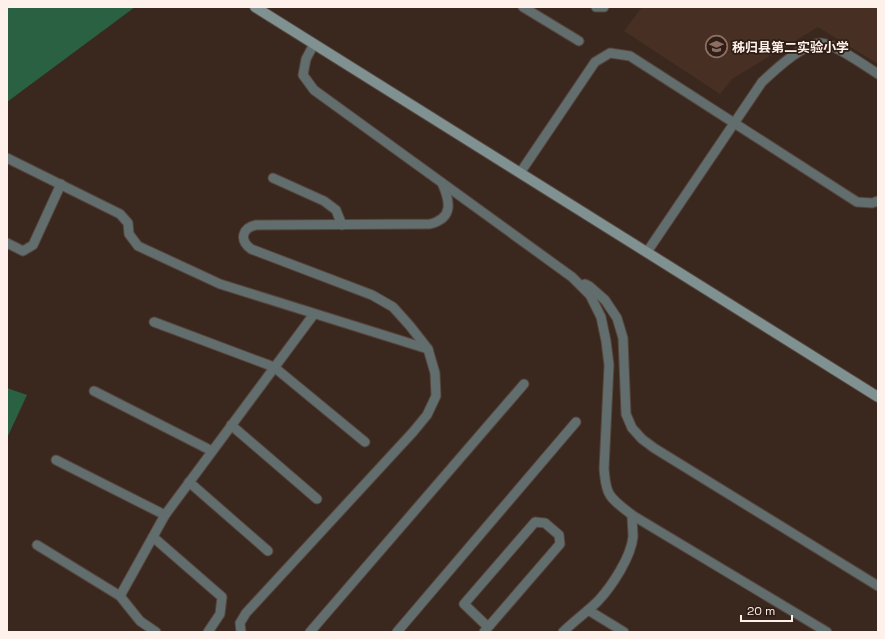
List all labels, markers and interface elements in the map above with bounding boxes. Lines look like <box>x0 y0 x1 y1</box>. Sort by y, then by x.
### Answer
school or university icon: 秭归县第二实验小学 <box>703 34 729 60</box>
place label: 秭归县第二实验小学 <box>732 39 849 56</box>
scale bar <box>741 597 792 623</box>
text: 20 m <box>747 603 775 619</box>

